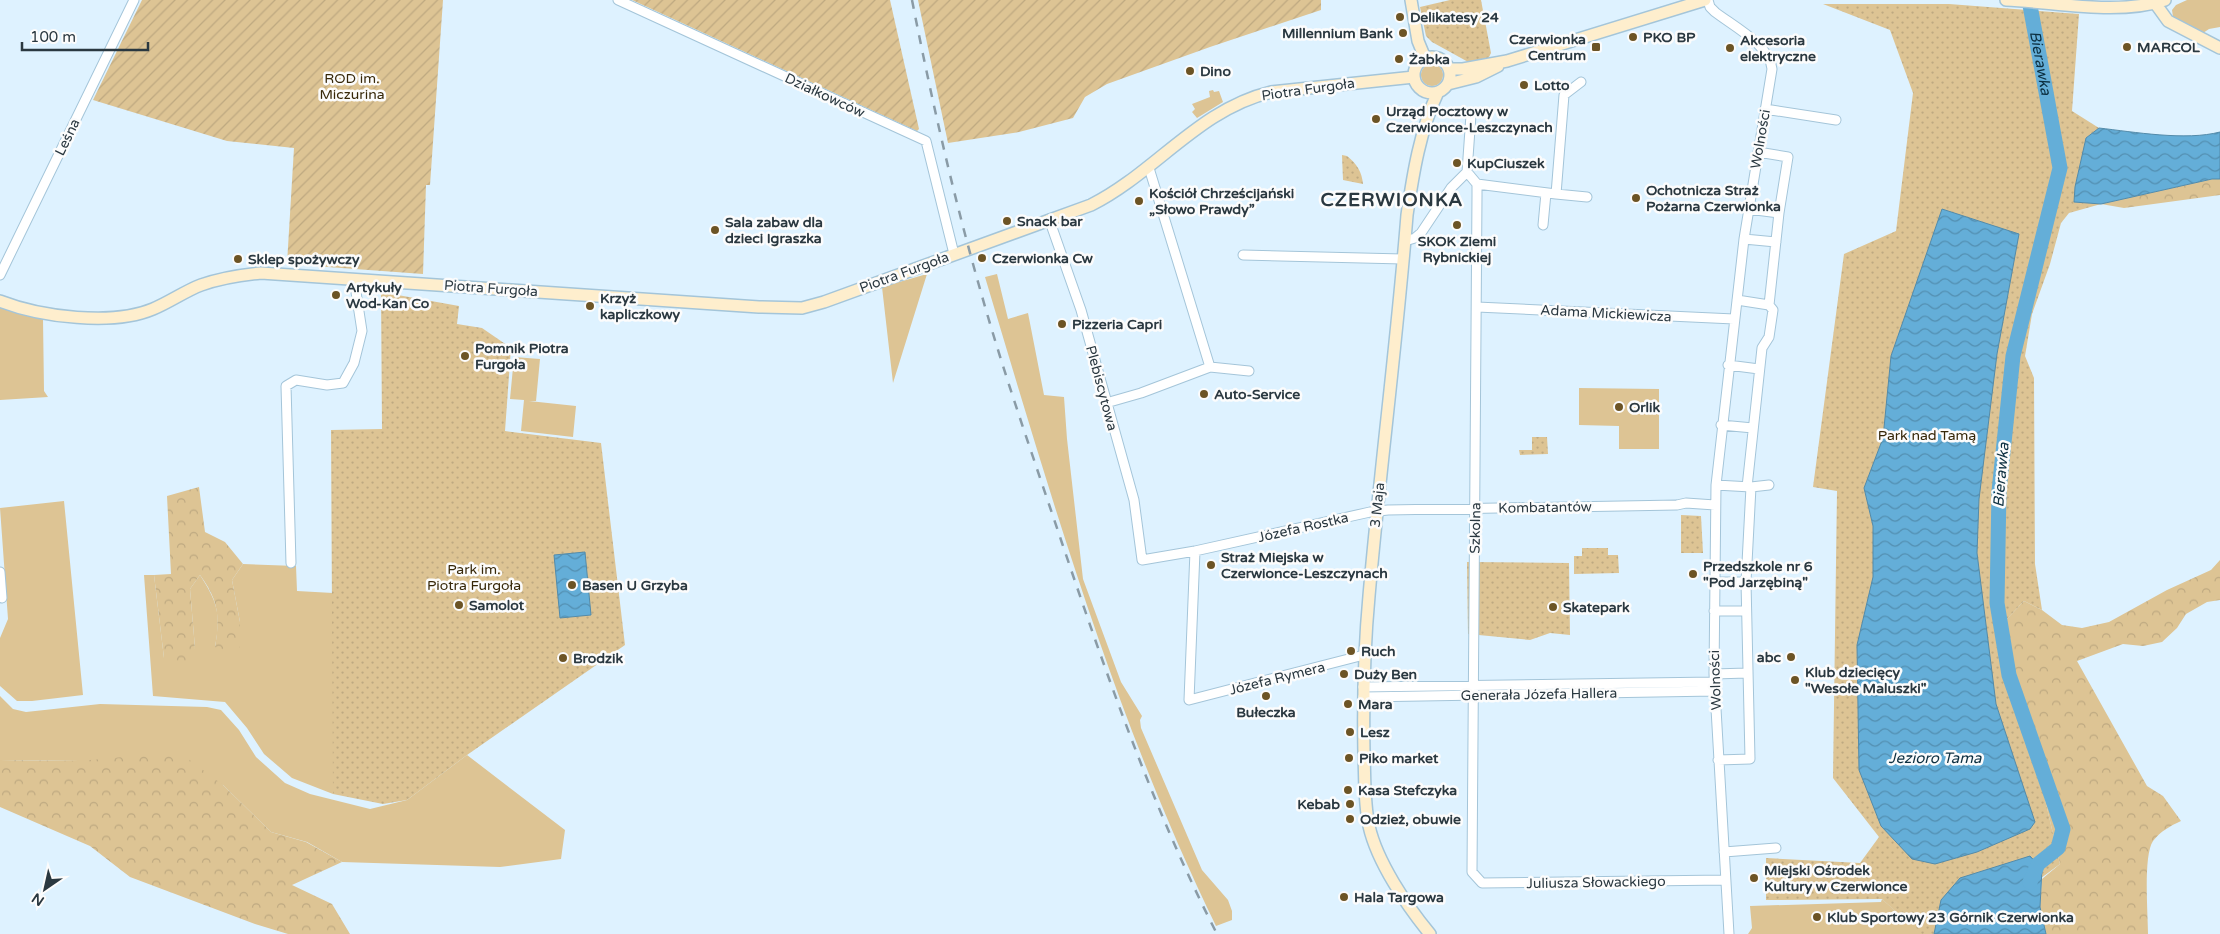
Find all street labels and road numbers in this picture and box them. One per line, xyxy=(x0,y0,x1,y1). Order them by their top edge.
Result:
street label: Działkowców xyxy=(782,70,867,121)
street label: Piotra Furgoła xyxy=(1260,75,1356,104)
street label: Wolności xyxy=(1747,108,1774,170)
street label: Leśna xyxy=(51,116,84,159)
street label: Piotra Furgoła xyxy=(857,248,951,297)
street label: Piotra Furgoła xyxy=(443,277,538,300)
street label: Adama Mickiewicza xyxy=(1540,302,1672,325)
street label: Plebiscytowa xyxy=(1082,344,1121,433)
street label: 3 Maja xyxy=(1367,482,1388,528)
street label: Kombatantów xyxy=(1498,498,1592,517)
street label: Szkolna xyxy=(1467,502,1484,554)
street label: Józefa Rostka xyxy=(1256,509,1350,546)
street label: Wolności xyxy=(1706,650,1725,710)
street label: Józefa Rymera xyxy=(1227,658,1327,699)
street label: Generała Józefa Hallera xyxy=(1461,685,1617,704)
street label: Juliusza Słowackiego xyxy=(1526,873,1666,892)

